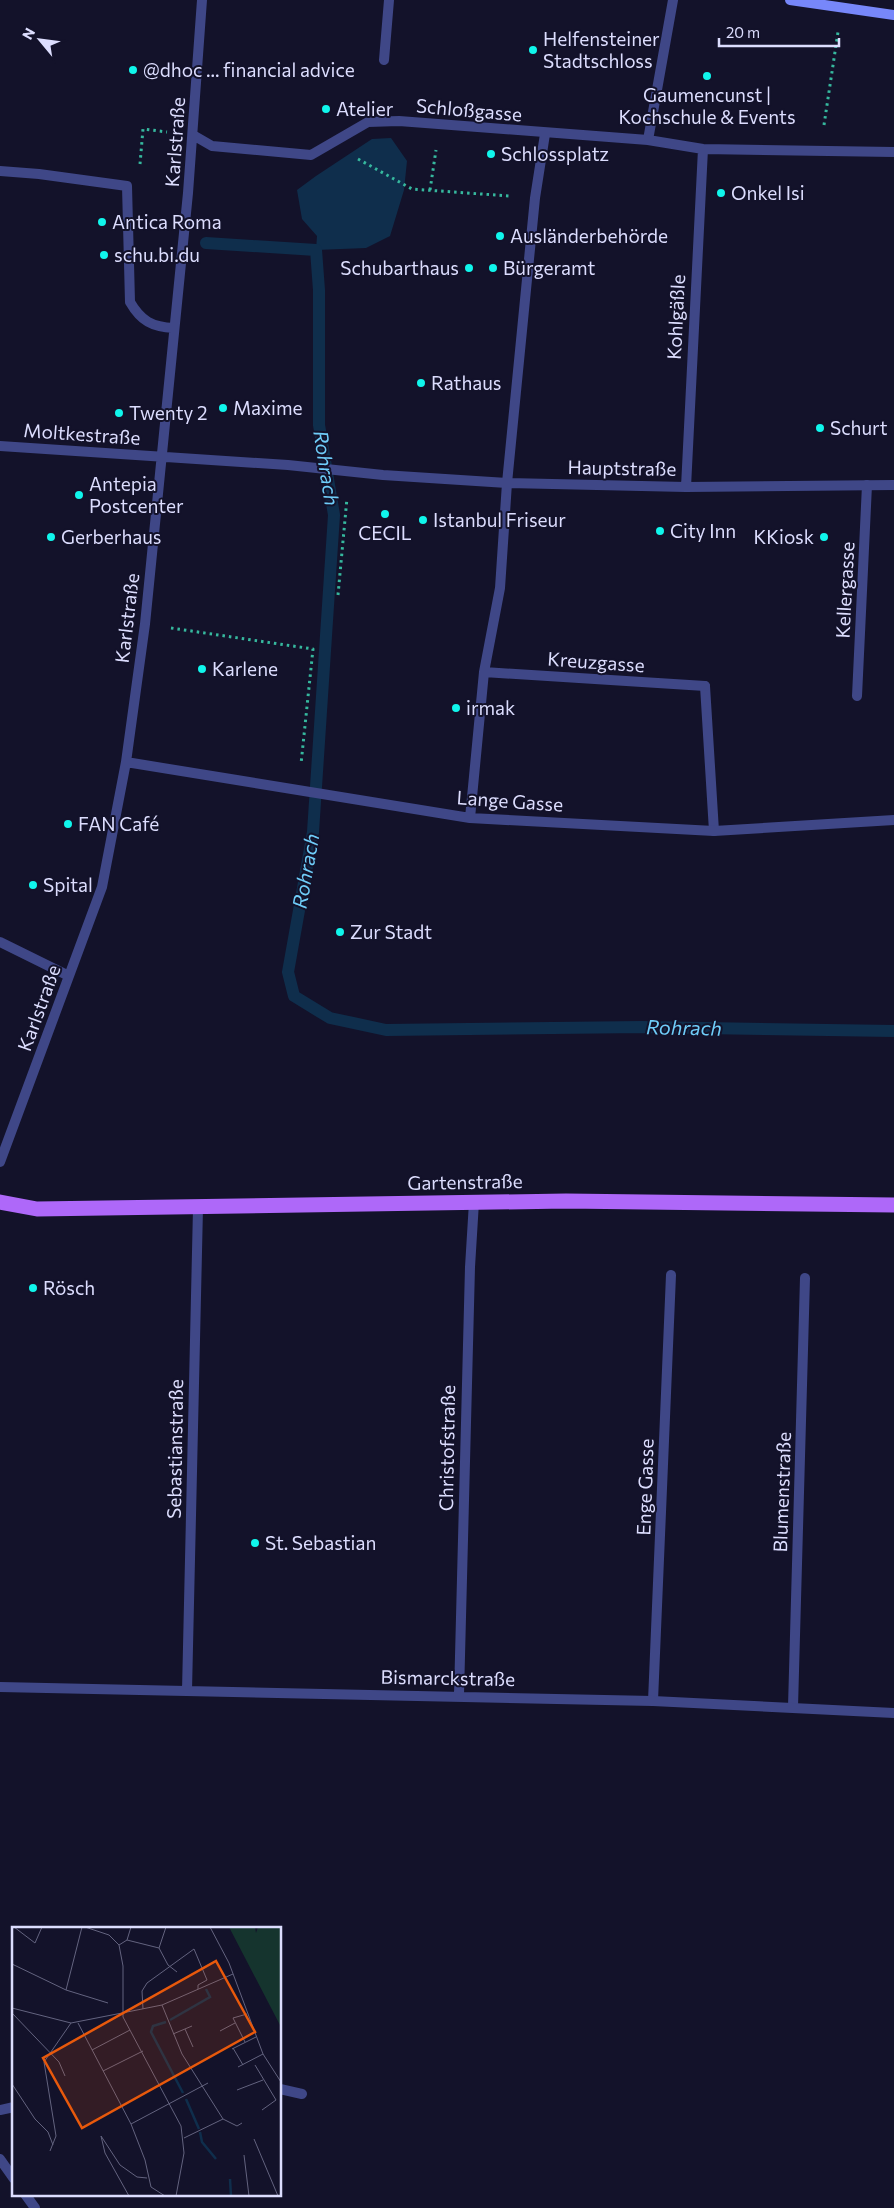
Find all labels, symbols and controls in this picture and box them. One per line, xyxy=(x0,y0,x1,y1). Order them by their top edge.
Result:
north arrow xyxy=(15,15,65,65)
scale bar xyxy=(719,15,839,47)
text: 20 m xyxy=(726,23,760,41)
text: N xyxy=(18,25,38,42)
place label: Helfensteiner Stadtschloss xyxy=(543,27,660,72)
marker: Helfensteiner Stadtschloss xyxy=(527,44,539,56)
place label: @dhoc ... financial advice xyxy=(143,58,355,81)
marker: @dhoc ... financial advice xyxy=(127,64,139,76)
marker: Gaumencunst | Kochschule & Events xyxy=(701,70,713,82)
place label: Gaumencunst | Kochschule & Events xyxy=(618,83,796,128)
street label: Schloßgasse xyxy=(415,93,523,126)
street label: Karlstraße xyxy=(160,96,189,188)
place label: Atelier xyxy=(336,97,394,120)
marker: Atelier xyxy=(320,103,332,115)
place label: Schlossplatz xyxy=(501,142,609,165)
marker: Schlossplatz xyxy=(485,148,497,160)
place label: Onkel Isi xyxy=(731,181,805,204)
marker: Onkel Isi xyxy=(715,187,727,199)
place label: Antica Roma xyxy=(112,210,222,233)
marker: Antica Roma xyxy=(96,216,108,228)
place label: Ausländerbehörde xyxy=(510,224,668,247)
marker: Ausländerbehörde xyxy=(494,230,506,242)
place label: schu.bi.du xyxy=(114,243,200,266)
marker: schu.bi.du xyxy=(98,249,110,261)
place label: Schubarthaus xyxy=(340,256,459,279)
place label: Bürgeramt xyxy=(503,256,596,279)
marker: Schubarthaus xyxy=(463,262,475,274)
marker: Bürgeramt xyxy=(487,262,499,274)
street label: Kohlgäßle xyxy=(662,274,689,360)
place label: Rathaus xyxy=(431,371,502,394)
marker: Rathaus xyxy=(415,377,427,389)
place label: Maxime xyxy=(233,396,303,419)
place label: Twenty 2 xyxy=(129,401,208,424)
marker: Maxime xyxy=(217,402,229,414)
marker: Twenty 2 xyxy=(113,407,125,419)
place label: Schurt xyxy=(830,416,888,439)
street label: Moltkestraße xyxy=(23,418,141,449)
marker: Schurt xyxy=(814,422,826,434)
water label: Rohrach xyxy=(309,429,345,507)
street label: Hauptstraße xyxy=(567,455,677,480)
place label: Antepia Postcenter xyxy=(89,472,184,517)
marker: Antepia Postcenter xyxy=(73,489,85,501)
marker: CECIL xyxy=(379,508,391,520)
place label: Istanbul Friseur xyxy=(433,508,566,531)
marker: Istanbul Friseur xyxy=(417,514,429,526)
place label: City Inn xyxy=(670,519,736,542)
place label: CECIL xyxy=(358,521,412,544)
place label: Gerberhaus xyxy=(61,525,161,548)
marker: City Inn xyxy=(654,525,666,537)
place label: KKiosk xyxy=(754,525,814,548)
marker: Gerberhaus xyxy=(45,531,57,543)
marker: KKiosk xyxy=(818,531,830,543)
street label: Kellergasse xyxy=(830,541,859,639)
street label: Karlstraße xyxy=(110,572,143,664)
street label: Kreuzgasse xyxy=(547,647,645,676)
place label: Karlene xyxy=(212,657,278,680)
marker: Karlene xyxy=(196,663,208,675)
place label: irmak xyxy=(466,696,515,719)
marker: irmak xyxy=(450,702,462,714)
street label: Lange Gasse xyxy=(456,785,564,816)
place label: FAN Café xyxy=(78,812,159,835)
marker: FAN Café xyxy=(62,818,74,830)
water label: Rohrach xyxy=(287,831,323,910)
place label: Spital xyxy=(43,873,93,896)
marker: Spital xyxy=(27,879,39,891)
place label: Zur Stadt xyxy=(350,920,432,943)
marker: Zur Stadt xyxy=(334,926,346,938)
street label: Karlstraße xyxy=(12,961,65,1054)
water label: Rohrach xyxy=(646,1014,722,1040)
street label: Gartenstraße xyxy=(407,1169,523,1194)
place label: Rösch xyxy=(43,1276,95,1299)
marker: Rösch xyxy=(27,1282,39,1294)
street label: Sebastianstraße xyxy=(162,1379,187,1519)
street label: Christofstraße xyxy=(434,1385,459,1511)
street label: Blumenstraße xyxy=(768,1431,795,1553)
street label: Enge Gasse xyxy=(631,1438,658,1536)
place label: St. Sebastian xyxy=(265,1531,376,1554)
marker: St. Sebastian xyxy=(249,1537,261,1549)
street label: Bismarckstraße xyxy=(381,1665,515,1690)
inset map xyxy=(12,1927,281,2196)

